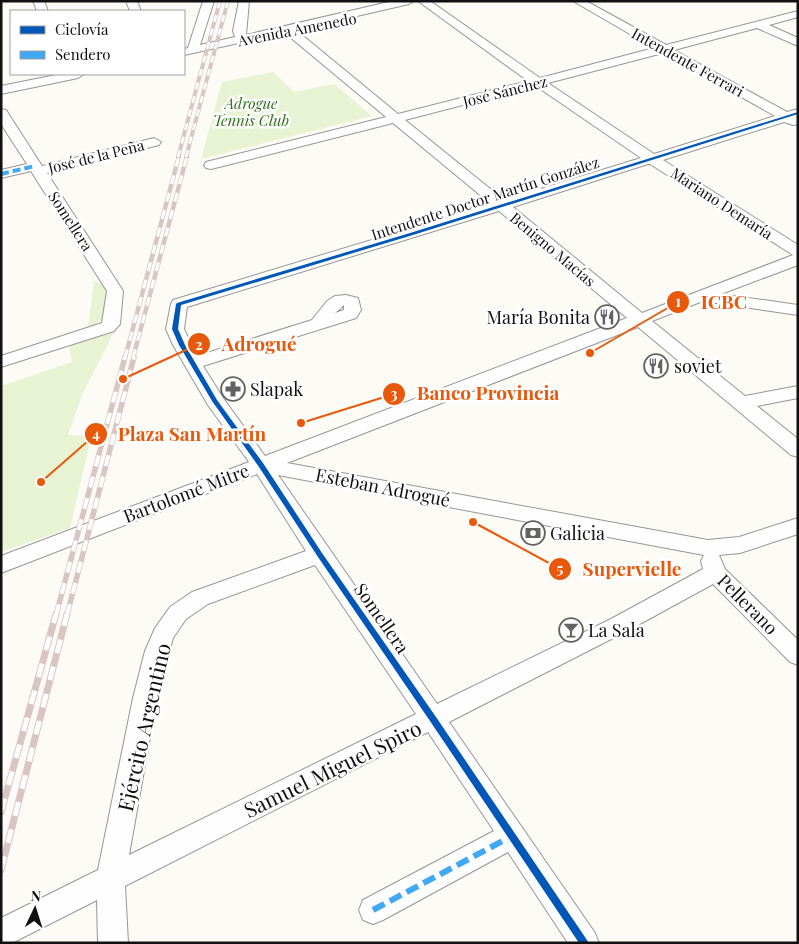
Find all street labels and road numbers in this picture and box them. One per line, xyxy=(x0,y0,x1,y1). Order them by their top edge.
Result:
street label: Avenida Amenedo xyxy=(235,8,358,51)
street label: Intendente Ferrari xyxy=(628,23,748,101)
street label: José Sánchez xyxy=(460,71,549,111)
street label: José de la Peña xyxy=(45,134,147,178)
street label: Intendente Doctor Martín González xyxy=(368,152,602,244)
street label: Mariano Demaría xyxy=(667,163,777,244)
street label: Somellera xyxy=(44,187,98,255)
street label: Benigno Macías xyxy=(506,207,600,291)
street label: Bartolomé Mitre xyxy=(120,458,252,528)
street label: Esteban Adrogué xyxy=(314,462,452,512)
street label: Pellerano xyxy=(713,569,784,640)
street label: Somellera xyxy=(349,578,415,658)
street label: Ejército Argentino xyxy=(110,640,176,814)
street label: Samuel Miguel Spiro xyxy=(239,713,425,823)

